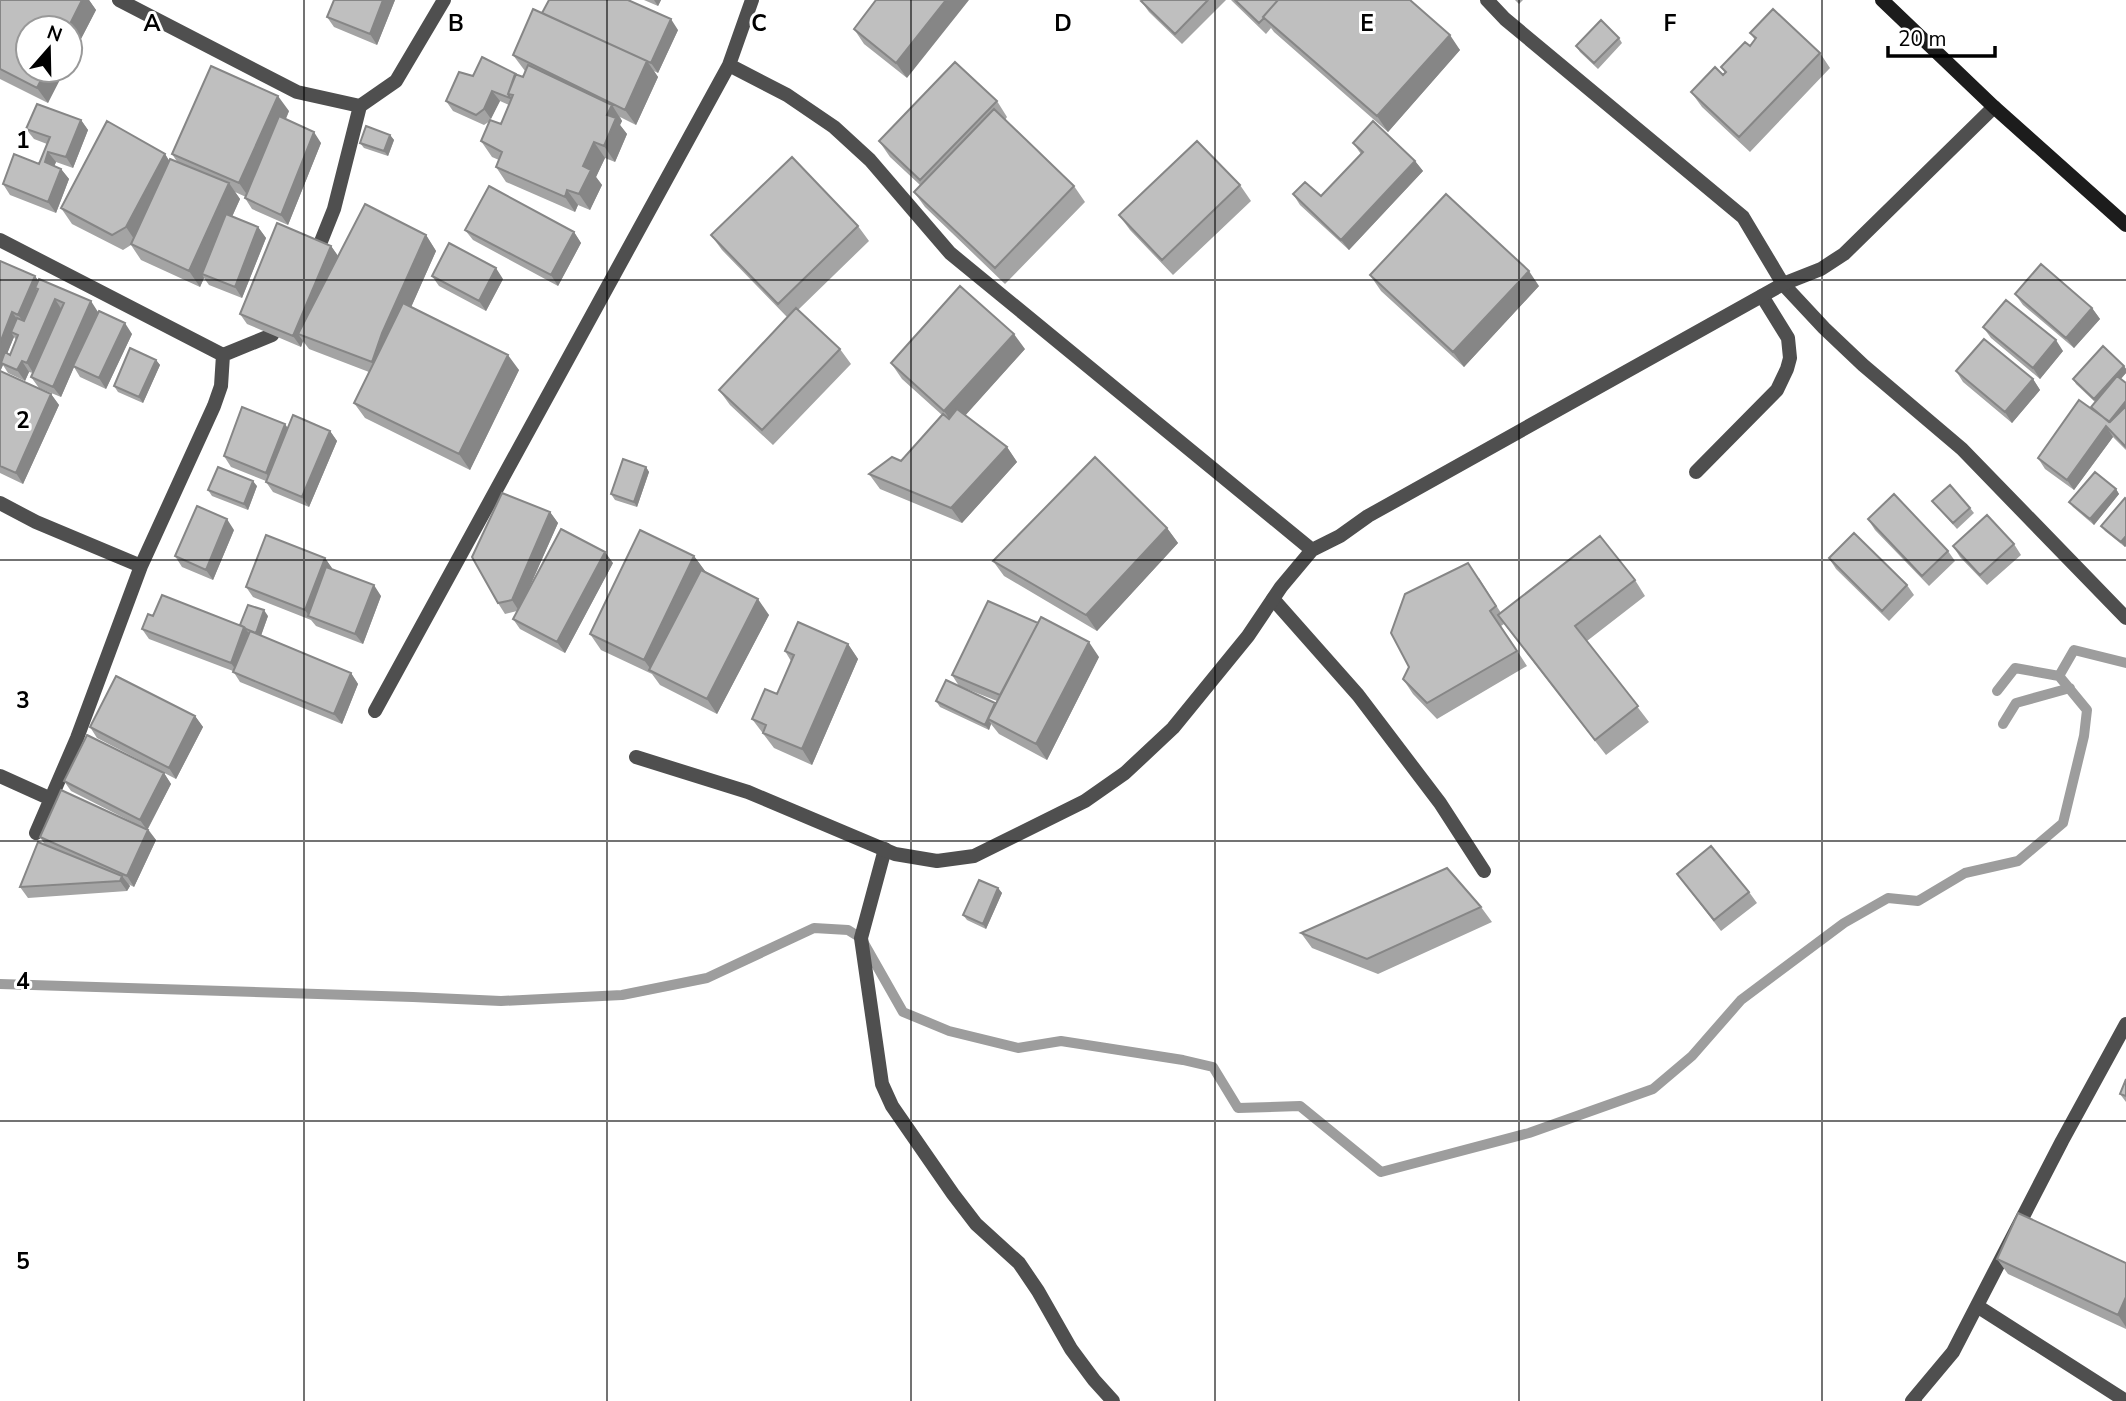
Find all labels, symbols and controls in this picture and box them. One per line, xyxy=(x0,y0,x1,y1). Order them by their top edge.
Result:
text: A xyxy=(143,8,161,39)
text: B xyxy=(448,8,464,39)
text: C xyxy=(751,8,767,39)
text: D xyxy=(1054,8,1072,39)
text: E xyxy=(1360,8,1374,39)
text: F xyxy=(1664,8,1677,39)
north arrow xyxy=(14,14,84,84)
scale bar xyxy=(1888,14,1995,58)
text: N xyxy=(43,19,66,49)
text: 20 m xyxy=(1898,25,1947,53)
text: 1 xyxy=(16,125,30,156)
text: 2 xyxy=(16,405,30,436)
text: 3 xyxy=(16,685,30,716)
text: 4 xyxy=(16,966,30,997)
text: 5 xyxy=(16,1246,30,1277)

